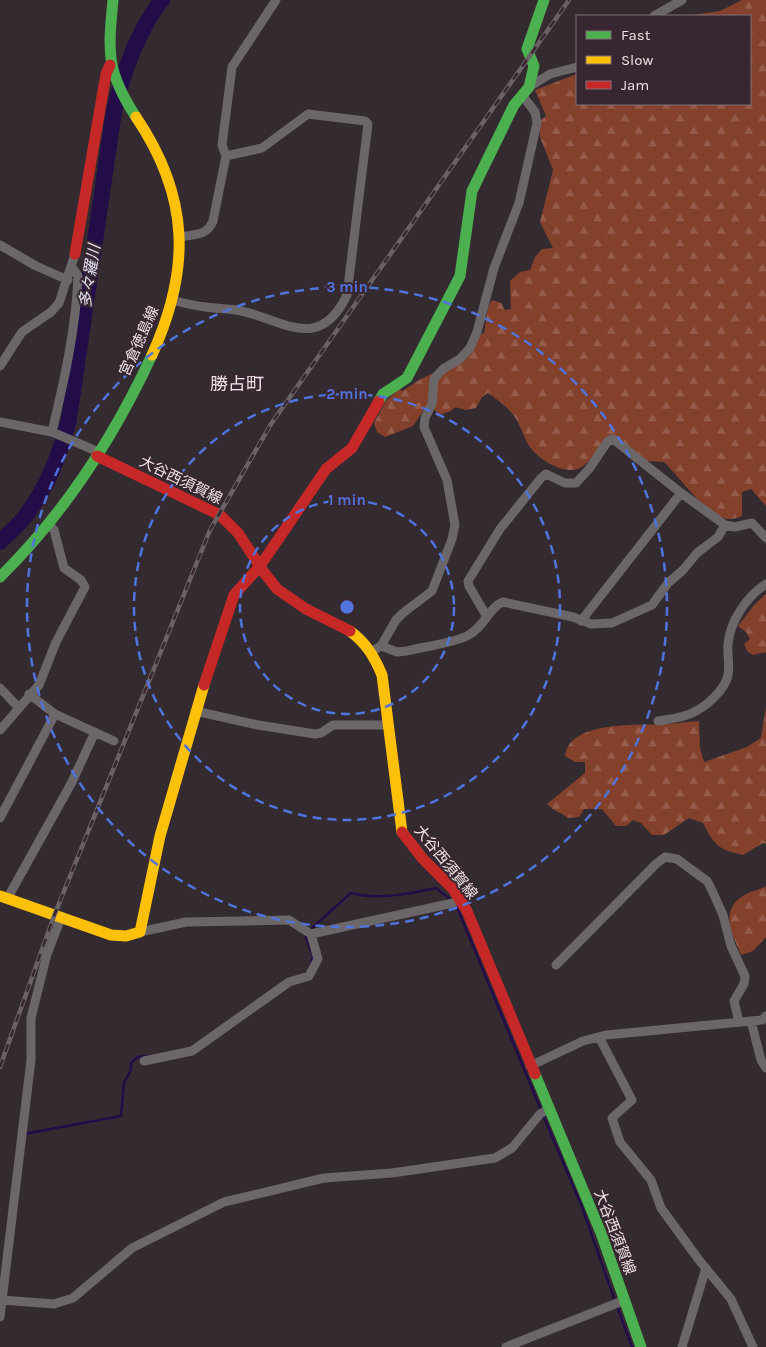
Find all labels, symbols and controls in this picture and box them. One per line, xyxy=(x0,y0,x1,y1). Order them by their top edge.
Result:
legend xyxy=(576,15,751,105)
text: Fast xyxy=(621,26,651,44)
text: Slow xyxy=(621,51,653,69)
text: Jam xyxy=(621,76,649,94)
water label: 多々羅川 xyxy=(75,241,104,309)
text: 3 min xyxy=(326,278,368,296)
street label: 宮倉徳島線 xyxy=(116,303,162,379)
district label: 勝占町 xyxy=(210,373,264,395)
text: 2 min xyxy=(326,385,368,403)
street label: 大谷西須賀線 xyxy=(137,452,225,508)
text: 1 min xyxy=(328,491,366,509)
centre of rings xyxy=(338,598,356,616)
street label: 大谷西須賀線 xyxy=(411,821,481,903)
street label: 大谷西須賀線 xyxy=(590,1187,640,1277)

